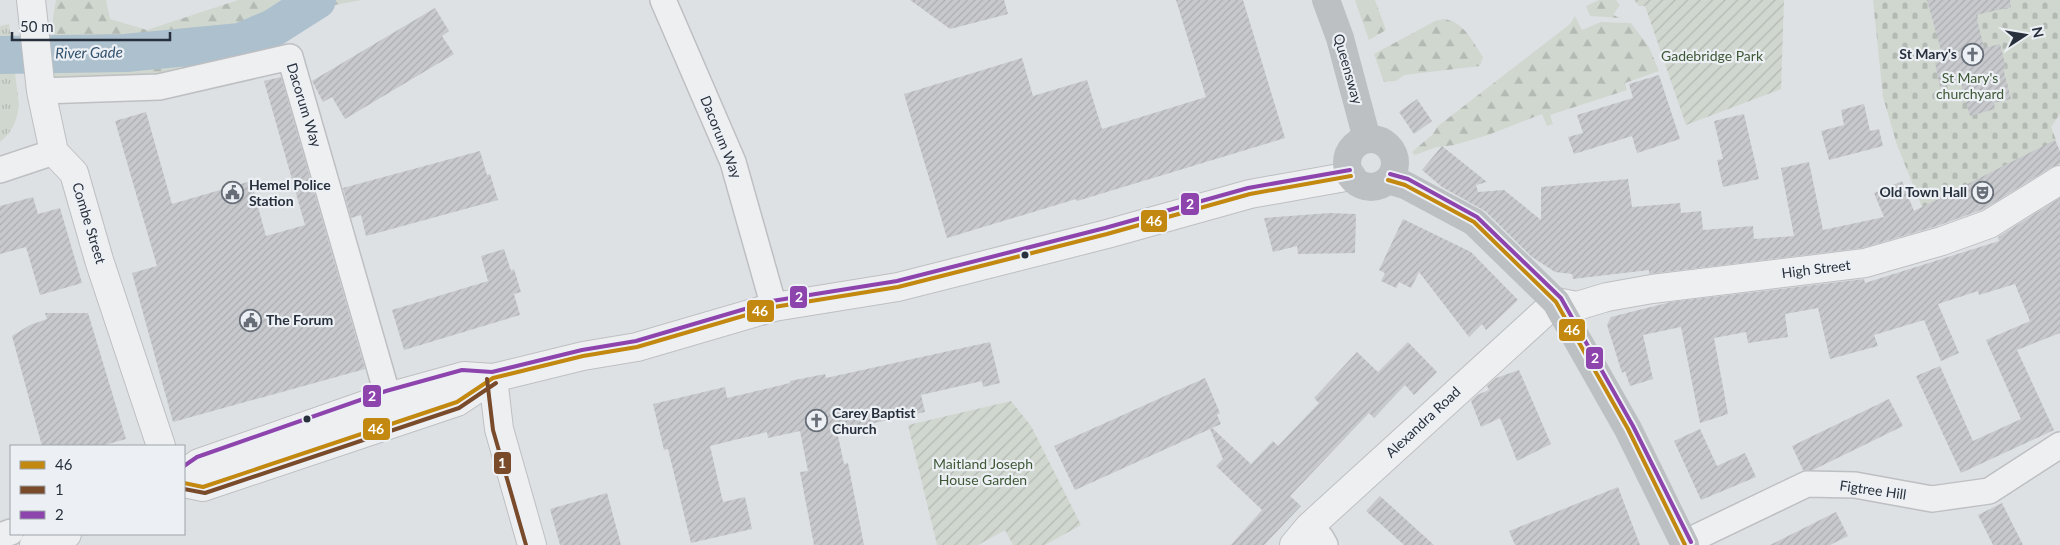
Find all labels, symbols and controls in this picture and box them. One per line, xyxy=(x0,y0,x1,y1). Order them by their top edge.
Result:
scale bar xyxy=(12,10,170,42)
north arrow xyxy=(2000,10,2050,60)
text: 50 m xyxy=(20,17,54,35)
text: N xyxy=(2029,25,2048,39)
street label: Queensway xyxy=(1330,32,1367,107)
water label: River Gade xyxy=(55,42,123,62)
church icon: St Mary's xyxy=(1961,42,1985,66)
place label: St Mary's xyxy=(1899,45,1957,62)
park label: Gadebridge Park xyxy=(1661,47,1764,64)
street label: Dacorum Way xyxy=(284,61,326,150)
park label: St Mary's churchyard xyxy=(1936,69,2004,102)
street label: Dacorum Way xyxy=(697,93,746,181)
place label: Hemel Police Station xyxy=(249,176,331,209)
street label: Combe Street xyxy=(69,180,110,266)
theatre icon: Old Town Hall xyxy=(1971,180,1995,204)
public building icon: Hemel Police Station xyxy=(221,181,245,205)
place label: Old Town Hall xyxy=(1880,183,1967,200)
line badge: 2 xyxy=(1180,192,1200,216)
text: 2 xyxy=(1186,195,1194,212)
line badge: 46 xyxy=(1140,209,1168,233)
text: 46 xyxy=(1146,212,1162,229)
unlabelled marker xyxy=(1020,250,1030,260)
street label: High Street xyxy=(1780,256,1851,281)
line badge: 2 xyxy=(789,285,808,309)
text: 2 xyxy=(795,288,803,305)
line badge: 46 xyxy=(746,299,775,323)
text: 46 xyxy=(752,302,768,319)
public building icon: The Forum xyxy=(238,308,262,332)
place label: The Forum xyxy=(266,311,333,328)
line badge: 46 xyxy=(1558,318,1586,342)
text: 46 xyxy=(1564,321,1580,338)
line badge: 2 xyxy=(1585,346,1604,370)
text: 2 xyxy=(1591,349,1599,366)
street label: Alexandra Road xyxy=(1382,383,1464,461)
line badge: 2 xyxy=(362,384,382,408)
text: 2 xyxy=(368,387,376,404)
place label: Carey Baptist Church xyxy=(832,404,916,437)
church icon: Carey Baptist Church xyxy=(804,409,828,433)
unlabelled marker xyxy=(302,414,312,424)
line badge: 46 xyxy=(362,417,391,441)
text: 46 xyxy=(368,420,384,437)
legend xyxy=(10,445,185,535)
line badge: 1 xyxy=(493,451,512,475)
text: 1 xyxy=(498,454,506,471)
text: 46 xyxy=(55,455,73,473)
park label: Maitland Joseph House Garden xyxy=(933,455,1033,488)
street label: Figtree Hill xyxy=(1839,476,1908,503)
text: 1 xyxy=(55,480,64,498)
text: 2 xyxy=(55,505,64,523)

